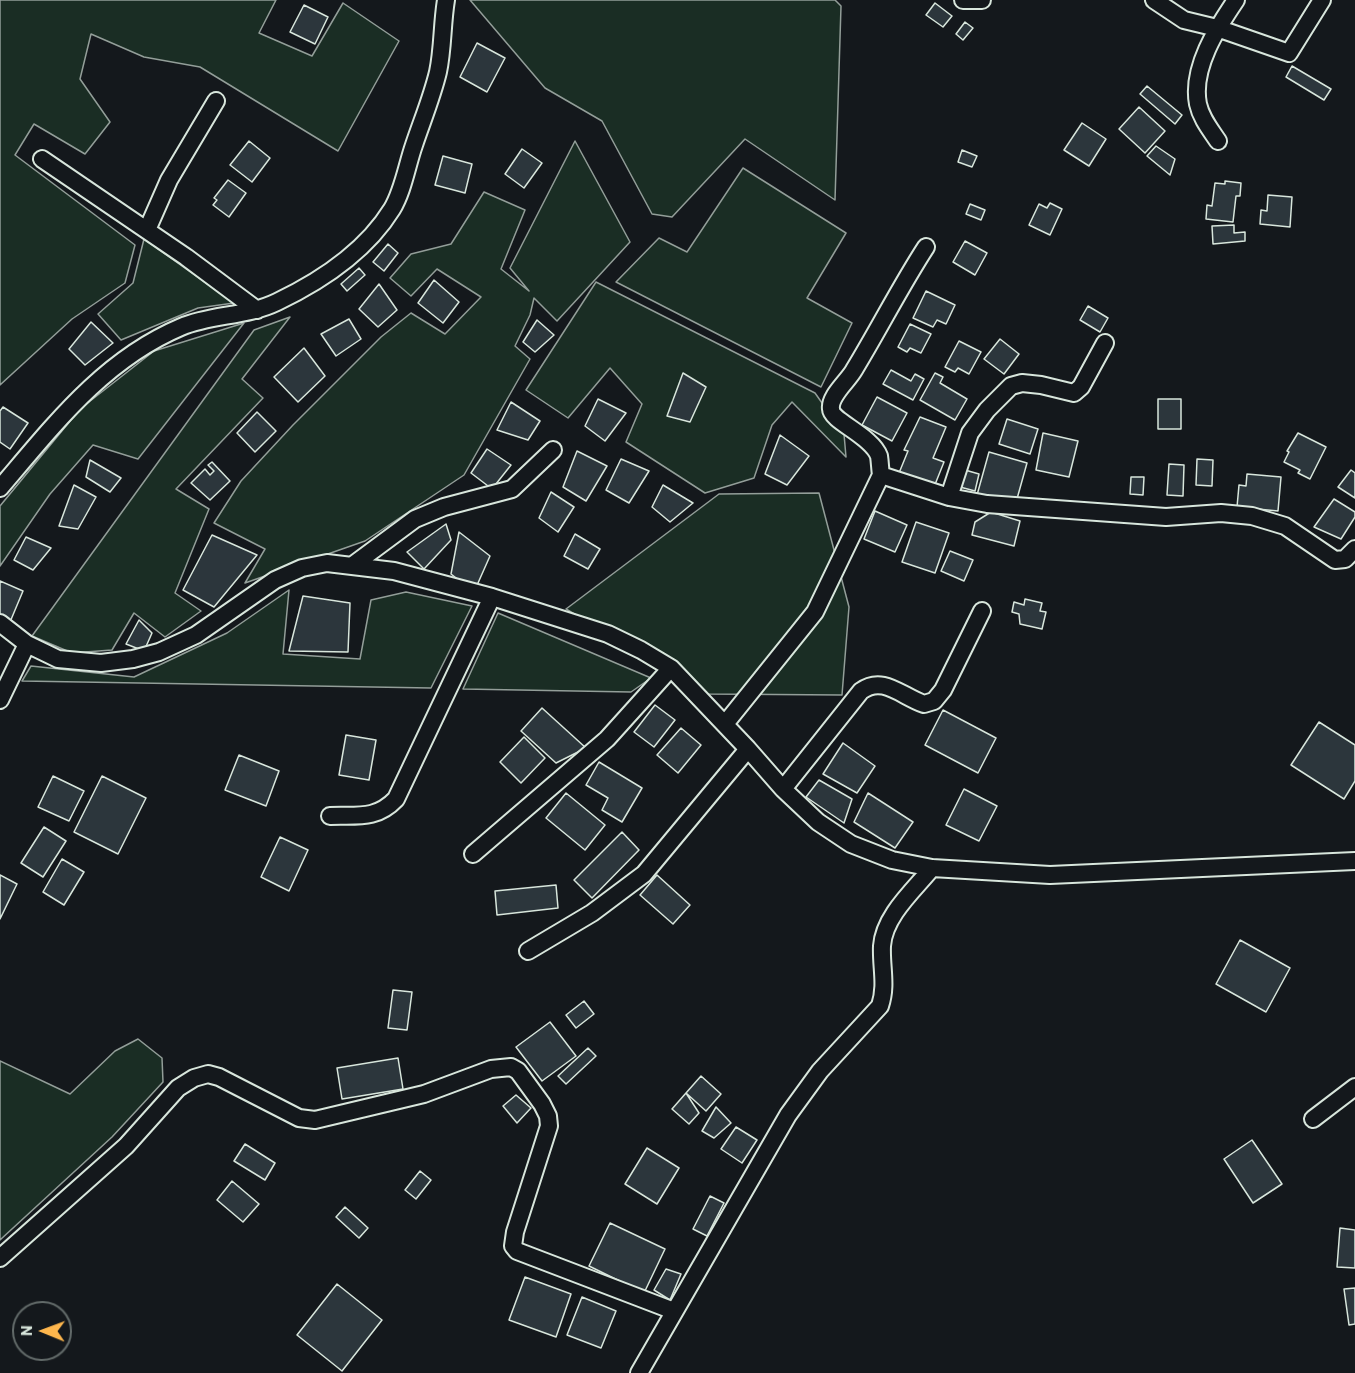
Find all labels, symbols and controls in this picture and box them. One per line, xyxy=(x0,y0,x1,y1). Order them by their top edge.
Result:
north arrow xyxy=(12,1301,72,1361)
text: N xyxy=(16,1325,35,1336)

